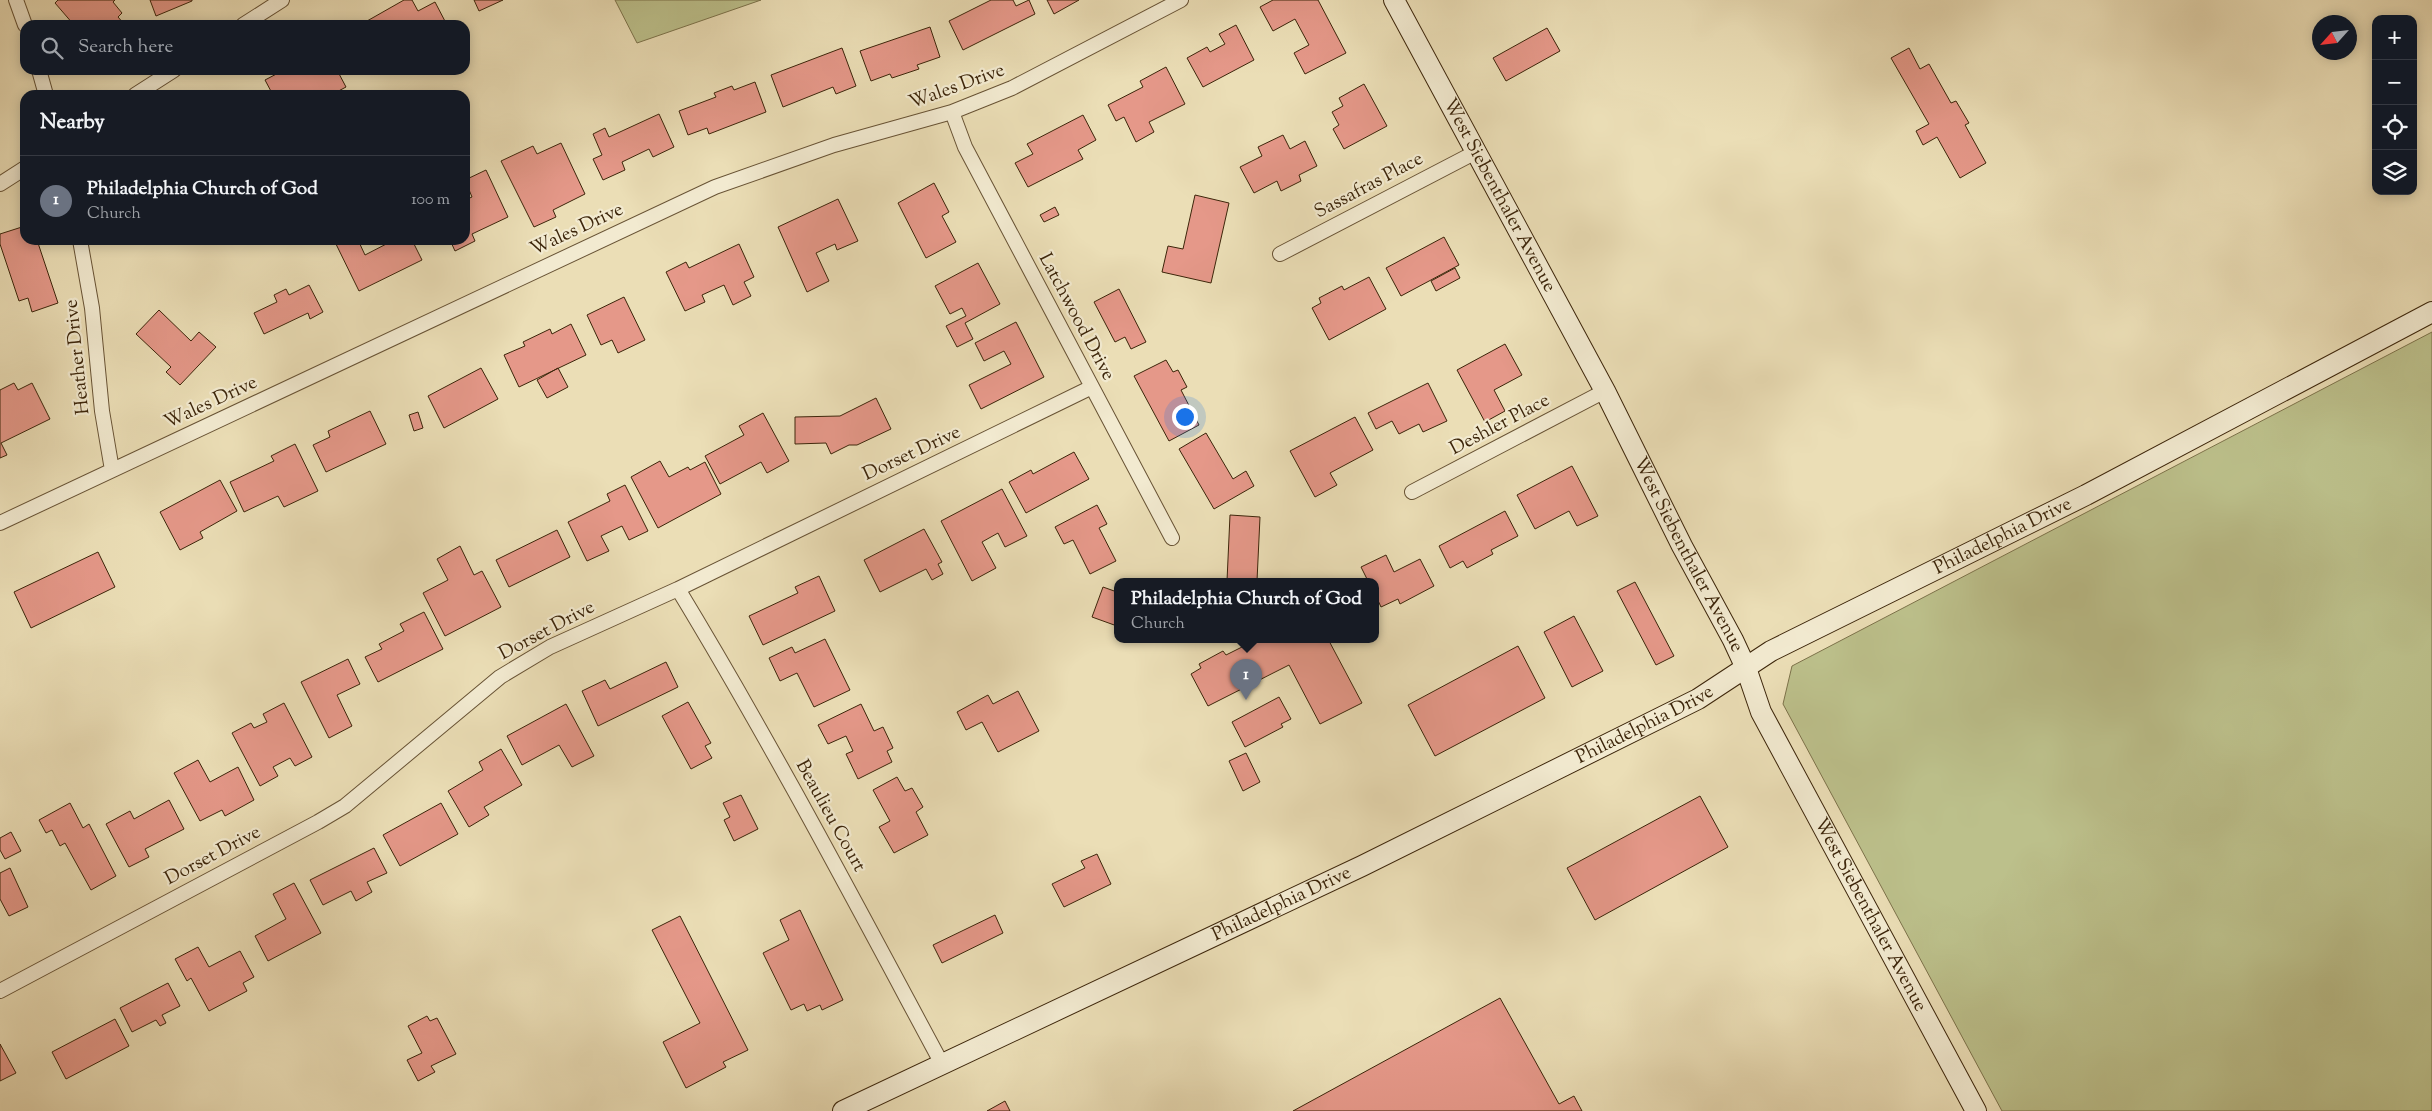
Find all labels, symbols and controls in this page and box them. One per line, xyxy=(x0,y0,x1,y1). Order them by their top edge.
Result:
north arrow xyxy=(2312,15,2357,60)
map controls xyxy=(2372,15,2417,195)
button: + xyxy=(2372,15,2417,60)
search box xyxy=(20,20,470,75)
icon: search xyxy=(38,34,66,62)
text: Search here xyxy=(78,34,173,61)
street label: Wales Drive xyxy=(905,57,1009,117)
button: − xyxy=(2372,60,2417,105)
street label: West Siebenthaler Avenue xyxy=(1436,94,1563,297)
button: locate xyxy=(2372,105,2417,150)
text: Nearby xyxy=(40,108,105,138)
street label: Sassafras Place xyxy=(1310,146,1428,226)
button: layers xyxy=(2372,150,2417,195)
text: Philadelphia Church of God xyxy=(87,176,318,203)
text: 1 xyxy=(53,189,59,212)
text: 100 m xyxy=(411,189,450,212)
street label: Wales Drive xyxy=(526,197,628,263)
text: Church xyxy=(87,203,141,226)
street label: Latchwood Drive xyxy=(1031,248,1121,386)
street label: Heather Drive xyxy=(59,298,97,416)
street label: Wales Drive xyxy=(160,370,262,436)
street label: Deshler Place xyxy=(1445,387,1555,463)
your location xyxy=(1172,404,1198,430)
street label: Dorset Drive xyxy=(859,420,965,488)
street label: West Siebenthaler Avenue xyxy=(1626,452,1750,657)
street label: Philadelphia Drive xyxy=(1929,491,2076,582)
popup xyxy=(1114,578,1379,643)
text: Philadelphia Church of God xyxy=(1131,586,1362,613)
street label: Dorset Drive xyxy=(494,594,600,668)
text: Church xyxy=(1131,613,1185,636)
pin: 1 xyxy=(1230,659,1262,700)
street label: Philadelphia Drive xyxy=(1571,679,1719,771)
street label: Beaulieu Court xyxy=(788,755,872,877)
street label: West Siebenthaler Avenue xyxy=(1807,813,1934,1017)
street label: Dorset Drive xyxy=(160,819,266,893)
street label: Philadelphia Drive xyxy=(1207,859,1356,948)

